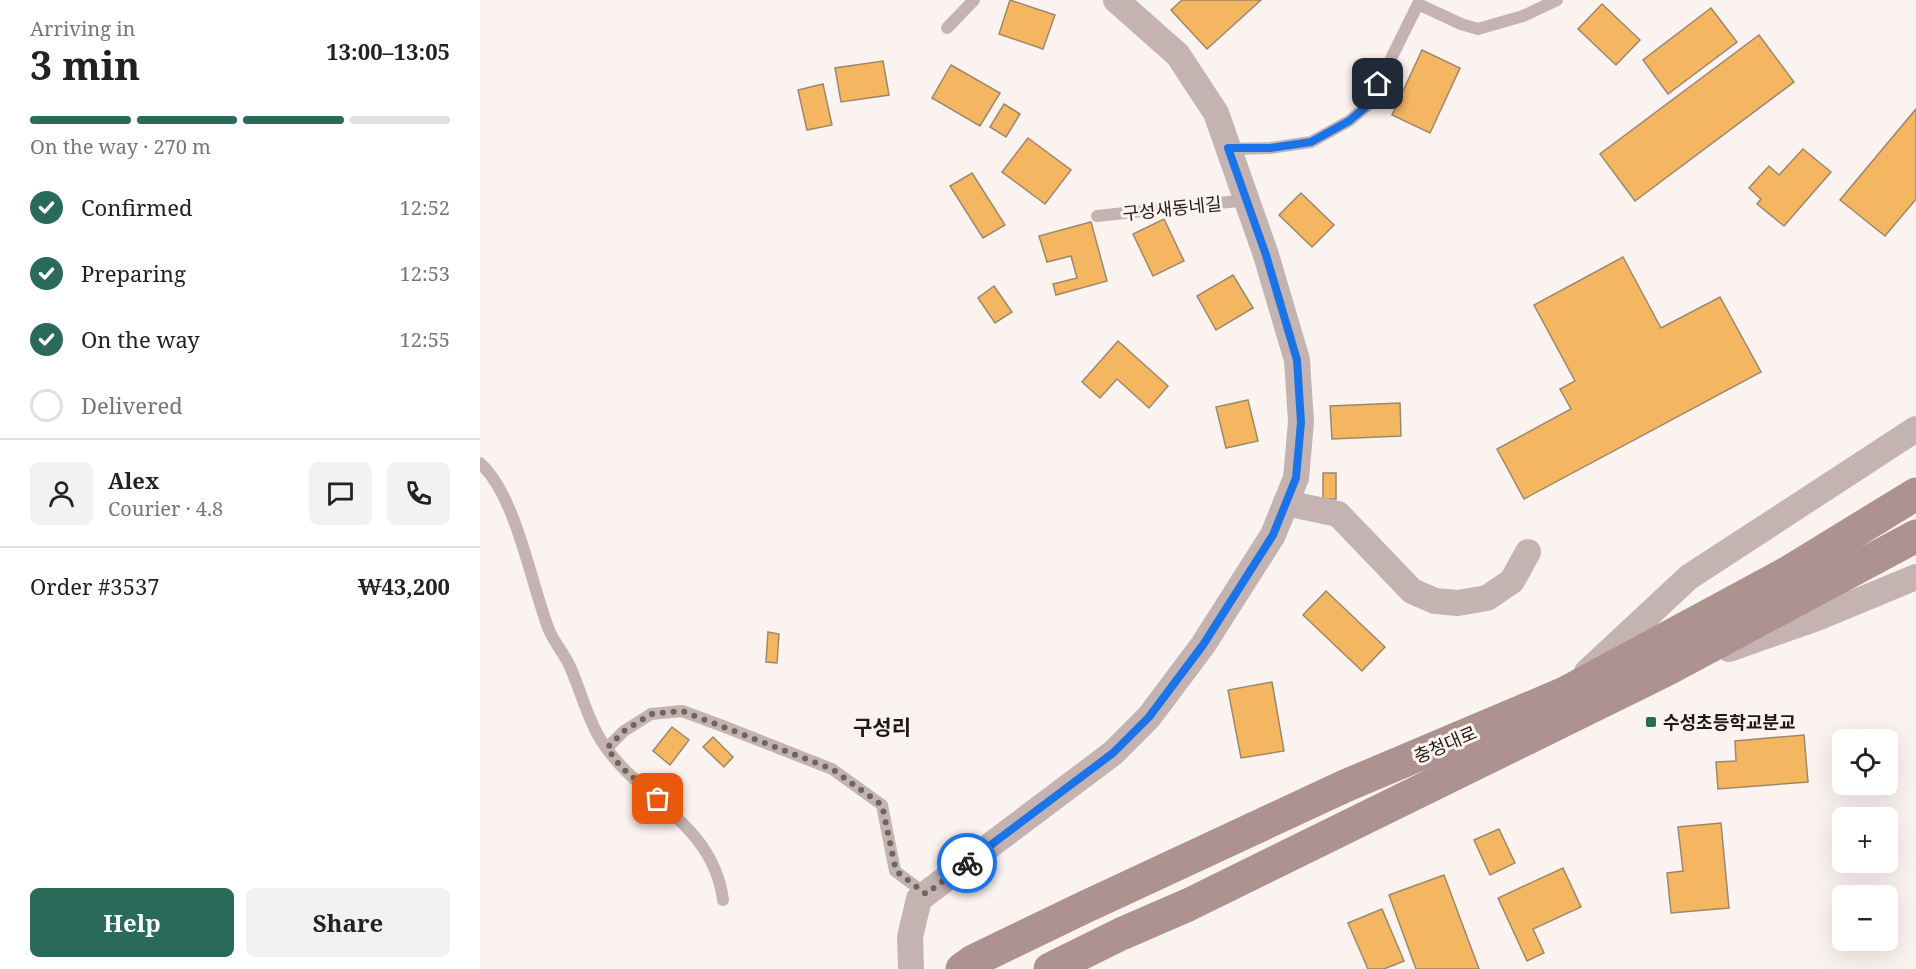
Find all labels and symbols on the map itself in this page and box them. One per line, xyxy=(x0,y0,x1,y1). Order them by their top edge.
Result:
pin xyxy=(1352,58,1403,109)
street label: 구성새동네길 xyxy=(1121,191,1223,225)
place label: 수성초등학교분교 xyxy=(1663,710,1795,734)
district label: 구성리 xyxy=(853,713,911,741)
marker: 수성초등학교분교 xyxy=(1644,715,1658,729)
street label: 충청대로 xyxy=(1410,720,1480,768)
pin xyxy=(632,773,683,824)
courier xyxy=(937,833,997,893)

